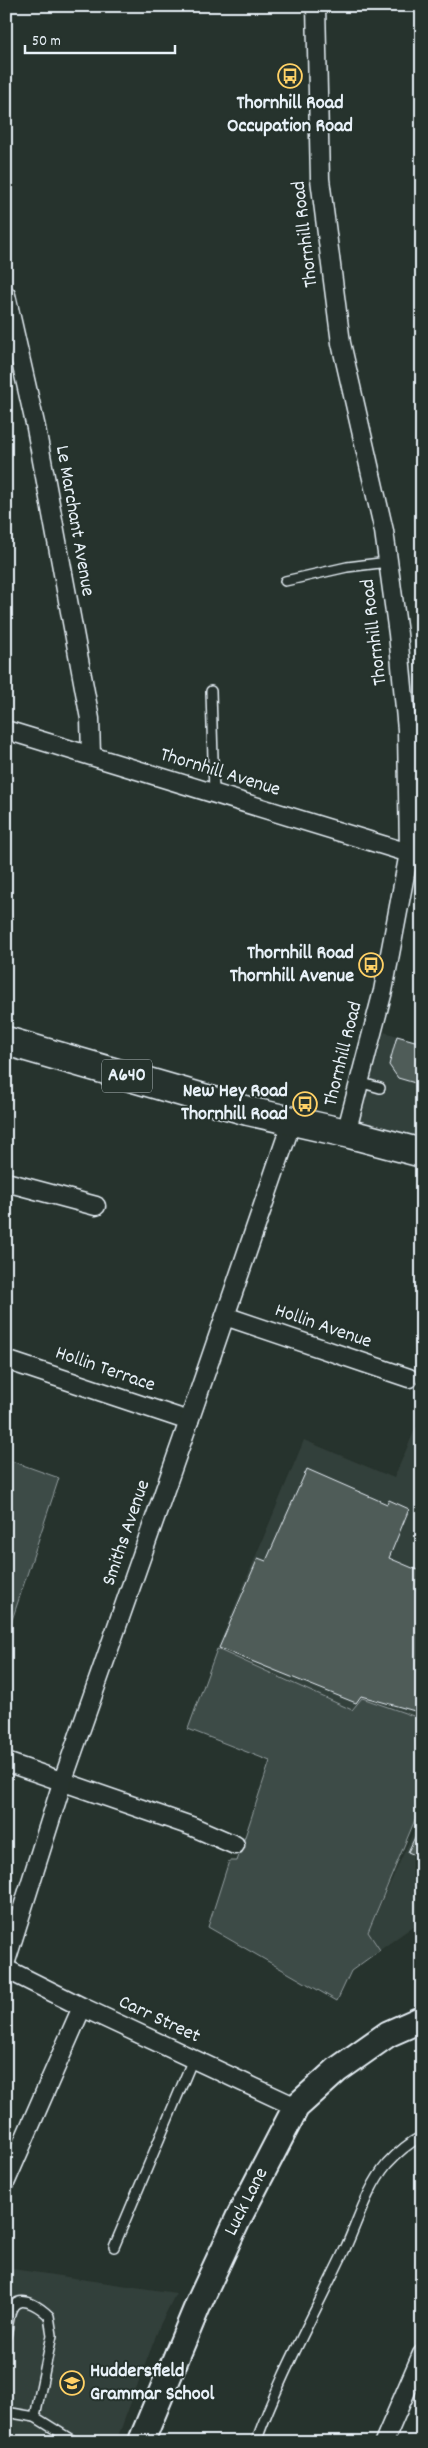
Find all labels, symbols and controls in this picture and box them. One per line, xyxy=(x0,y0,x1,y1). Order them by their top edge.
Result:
scale bar xyxy=(25,22,175,54)
text: 50 m xyxy=(32,31,61,53)
bus stop icon: Thornhill Road Occupation Road xyxy=(277,63,303,89)
place label: Thornhill Road Occupation Road xyxy=(227,90,353,141)
street label: Thornhill Road xyxy=(286,179,326,289)
street label: Le Marchant Avenue xyxy=(47,443,101,599)
street label: Thornhill Road xyxy=(355,577,395,687)
street label: Thornhill Avenue xyxy=(156,741,284,805)
place label: Thornhill Road Thornhill Avenue xyxy=(230,940,354,991)
bus stop icon: Thornhill Road Thornhill Avenue xyxy=(358,952,384,978)
street label: Thornhill Road xyxy=(317,999,371,1109)
road number: A640 xyxy=(102,1060,152,1092)
place label: New Hey Road Thornhill Road xyxy=(181,1078,288,1129)
bus stop icon: New Hey Road Thornhill Road xyxy=(292,1091,318,1117)
street label: Hollin Avenue xyxy=(271,1297,375,1357)
street label: Hollin Terrace xyxy=(51,1340,159,1400)
street label: Smiths Avenue xyxy=(96,1476,158,1590)
street label: Carr Street xyxy=(114,1989,204,2051)
street label: Luck Lane xyxy=(218,2163,276,2241)
place label: Huddersfield Grammar School xyxy=(90,2358,215,2409)
school or university icon: Huddersfield Grammar School xyxy=(59,2370,85,2396)

